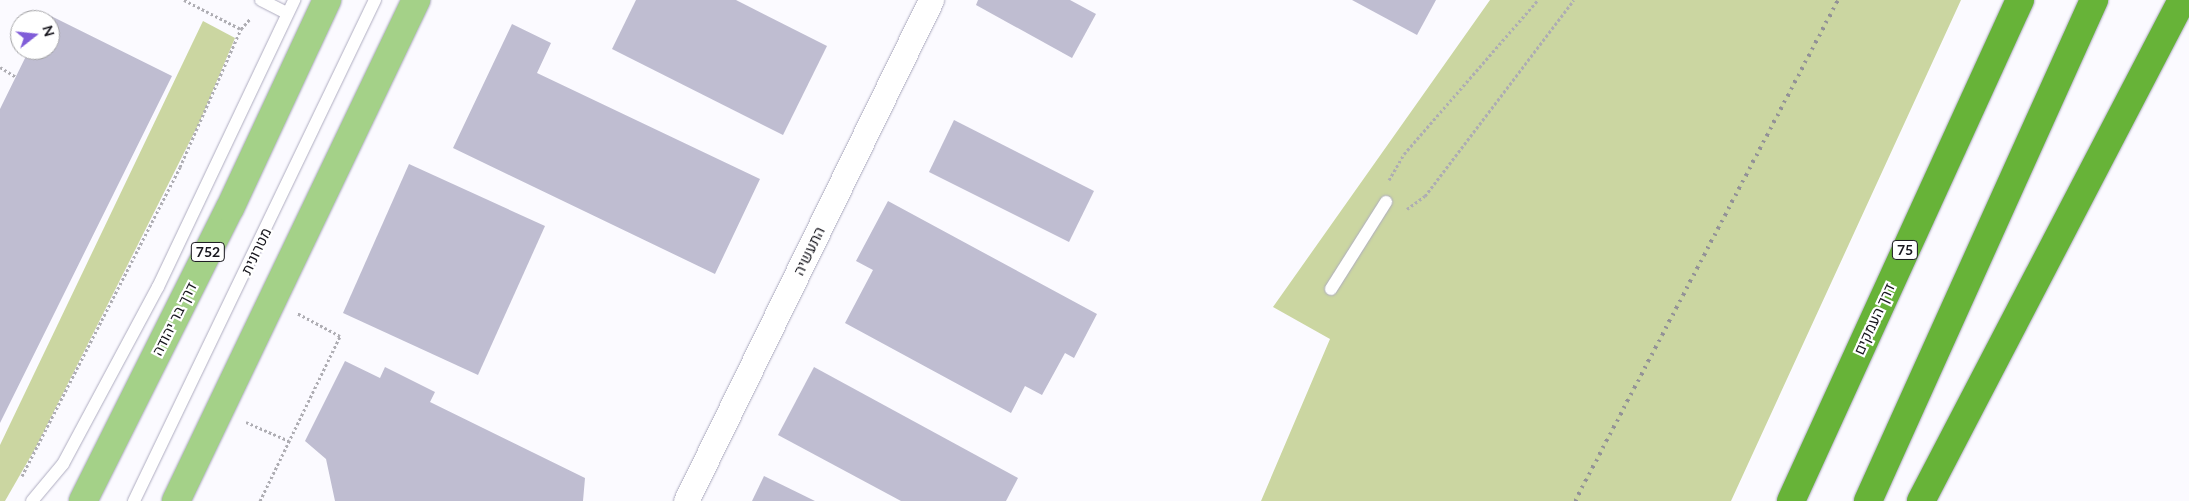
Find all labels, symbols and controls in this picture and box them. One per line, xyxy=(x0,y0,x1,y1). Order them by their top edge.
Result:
north arrow xyxy=(10,10,60,60)
text: N xyxy=(39,23,59,39)
street label: התעשיה xyxy=(789,224,829,278)
street label: מטרונית xyxy=(237,225,275,277)
road number: 75 xyxy=(1891,238,1919,262)
road number: 752 xyxy=(190,240,226,264)
street label: דרך בר יהודה xyxy=(148,279,200,359)
street label: דרך העמקים xyxy=(1850,280,1898,358)

